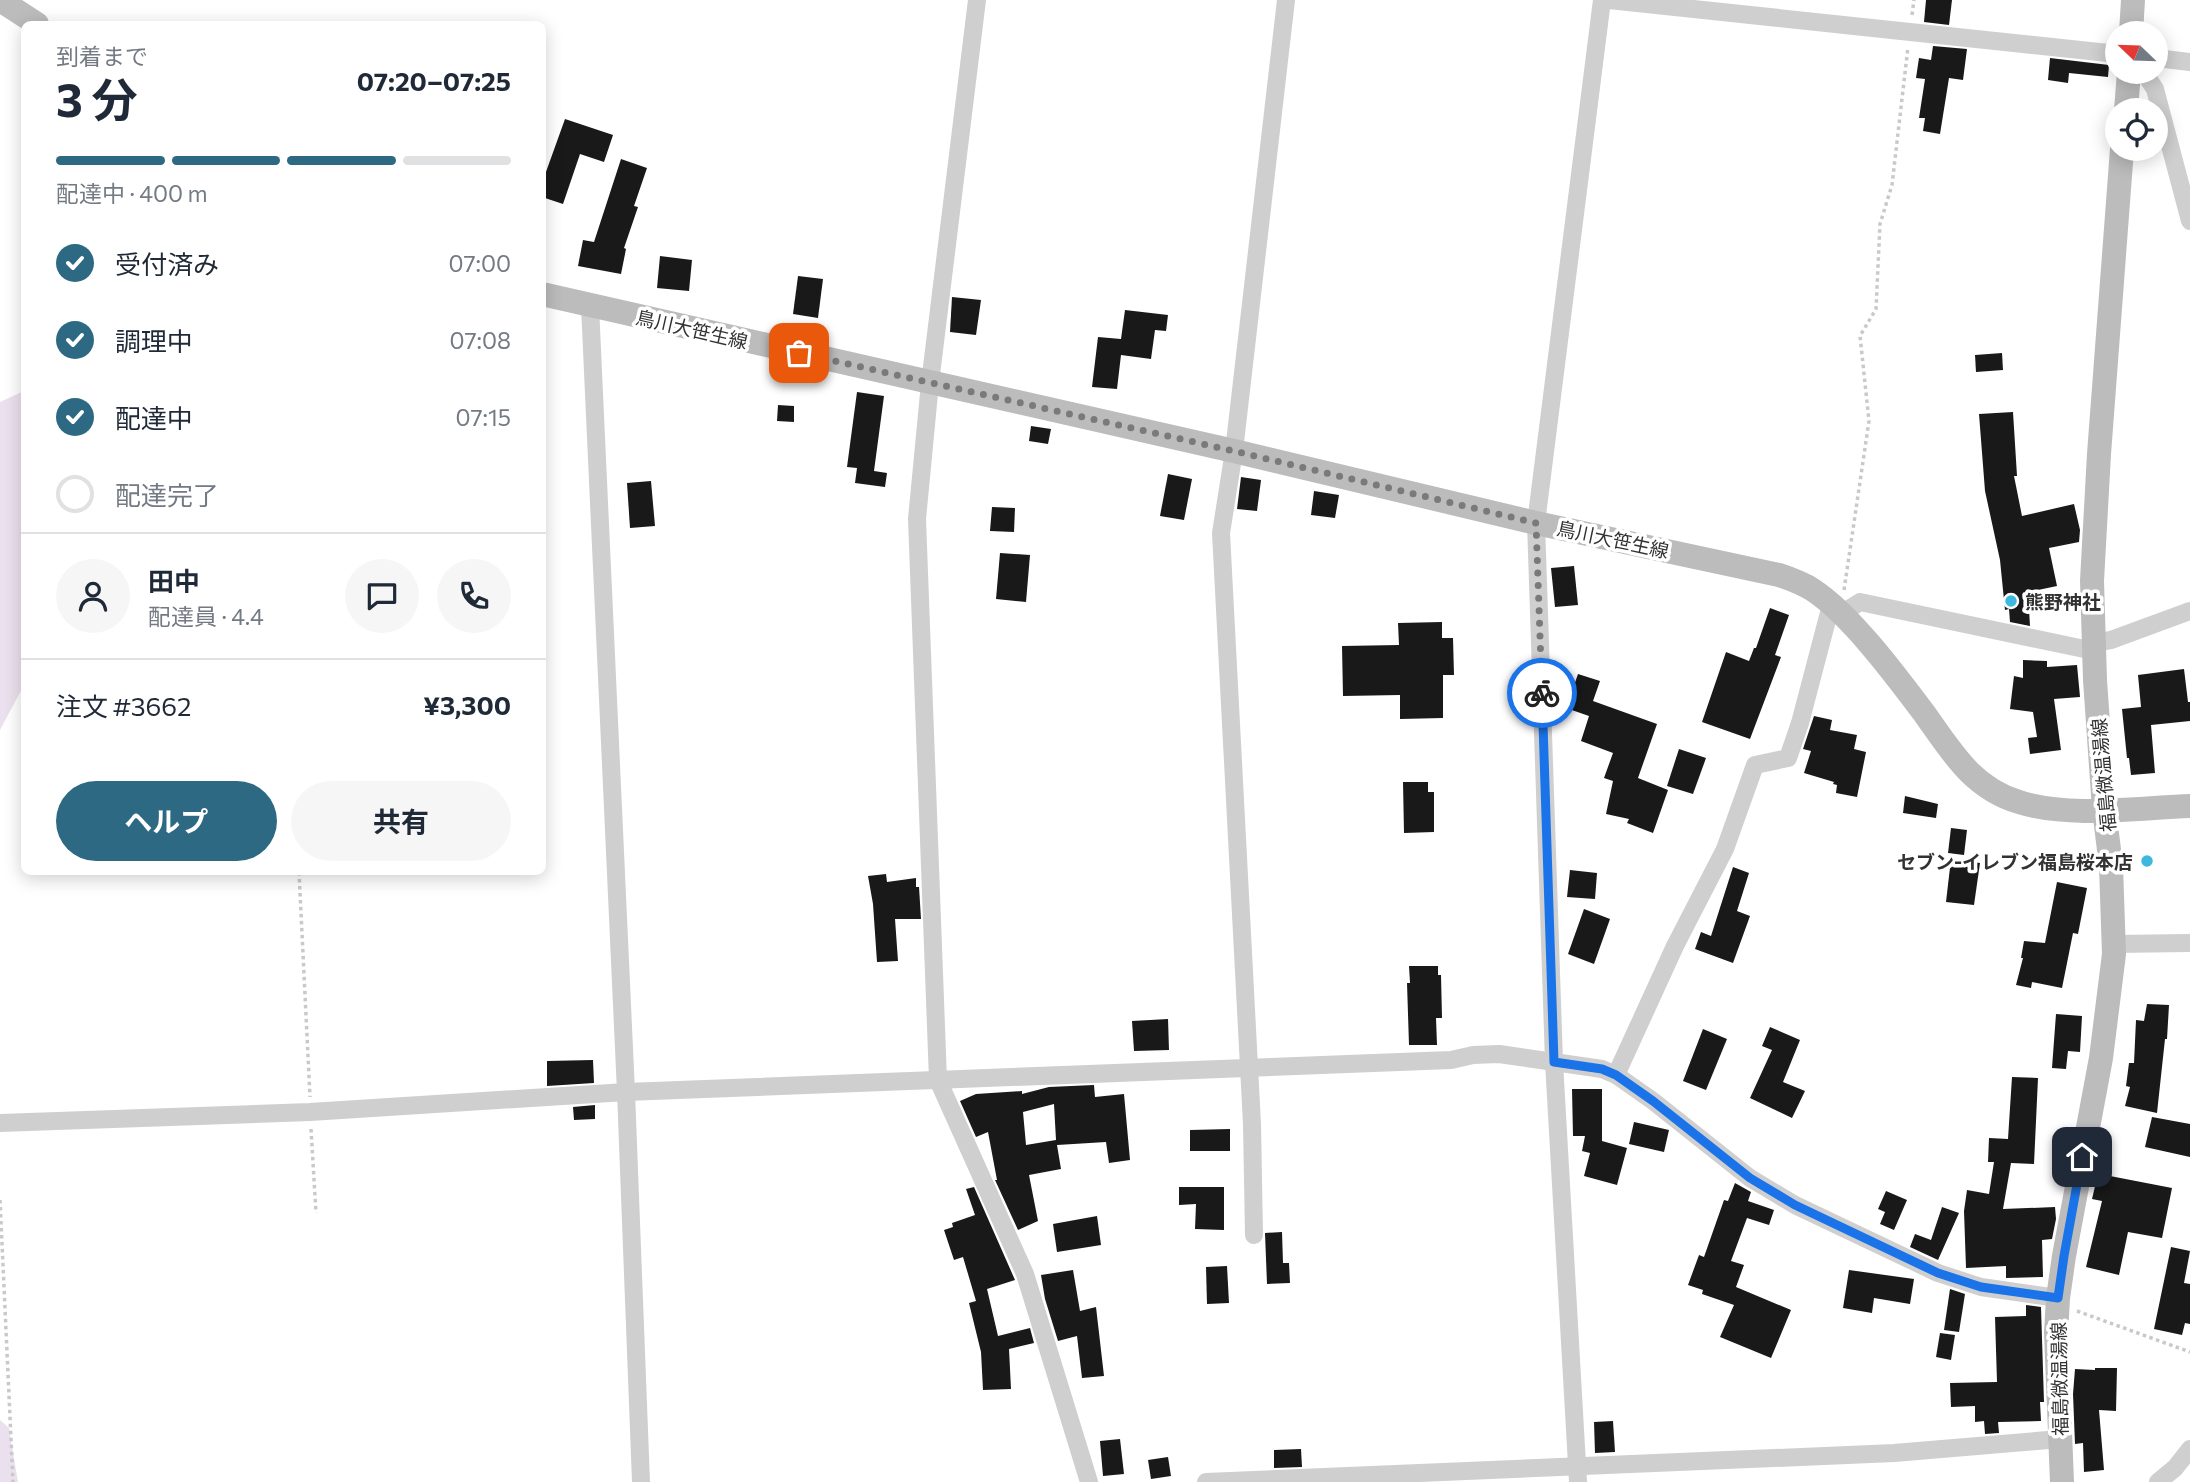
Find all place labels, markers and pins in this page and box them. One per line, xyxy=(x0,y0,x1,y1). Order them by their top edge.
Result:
pin xyxy=(769,323,829,383)
place label: 熊野神社 xyxy=(2025,590,2101,613)
marker: 熊野神社 xyxy=(2003,593,2019,609)
place label: セブン-イレブン福島桜本店 xyxy=(1897,850,2133,873)
marker: セブン-イレブン福島桜本店 xyxy=(2139,853,2155,869)
pin xyxy=(2052,1127,2112,1187)

